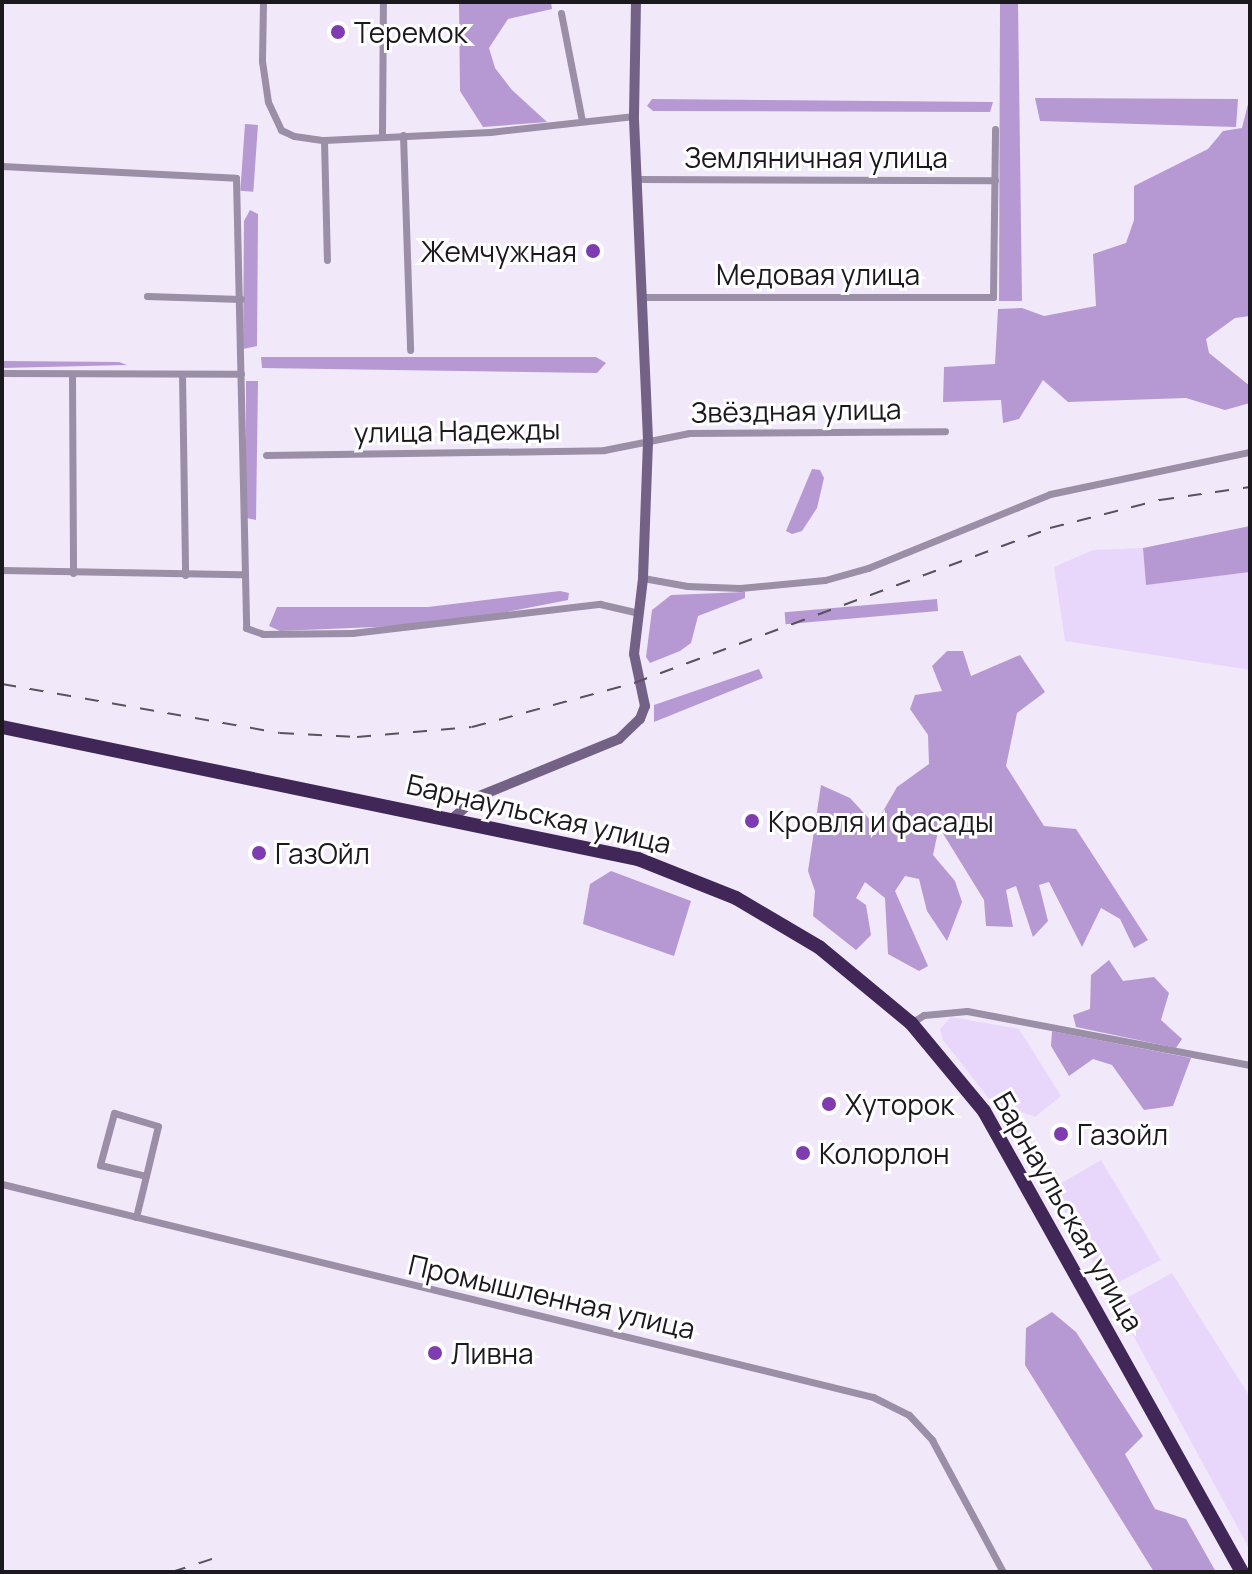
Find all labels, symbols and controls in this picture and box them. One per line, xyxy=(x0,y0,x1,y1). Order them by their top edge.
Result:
place label: Теремок xyxy=(354,15,467,49)
marker: Теремок xyxy=(329,23,347,41)
street label: Земляничная улица xyxy=(684,140,948,174)
place label: Жемчужная xyxy=(420,234,577,268)
marker: Жемчужная xyxy=(584,242,602,260)
street label: Медовая улица xyxy=(716,257,920,291)
street label: Звёздная улица xyxy=(690,391,902,429)
street label: улица Надежды xyxy=(353,411,561,449)
street label: Барнаульская улица xyxy=(403,766,675,860)
place label: Кровля и фасады xyxy=(768,804,994,838)
marker: Кровля и фасады xyxy=(743,812,761,830)
place label: ГазОйл xyxy=(275,836,370,870)
marker: ГазОйл xyxy=(250,844,268,862)
street label: Барнаульская улица xyxy=(987,1085,1151,1337)
place label: Хуторок xyxy=(845,1087,954,1121)
marker: Хуторок xyxy=(820,1095,838,1113)
place label: Газойл xyxy=(1077,1117,1168,1151)
marker: Газойл xyxy=(1052,1125,1070,1143)
place label: Колорлон xyxy=(819,1136,950,1170)
marker: Колорлон xyxy=(794,1144,812,1162)
street label: Промышленная улица xyxy=(405,1247,699,1345)
place label: Ливна xyxy=(451,1336,534,1370)
marker: Ливна xyxy=(426,1344,444,1362)

